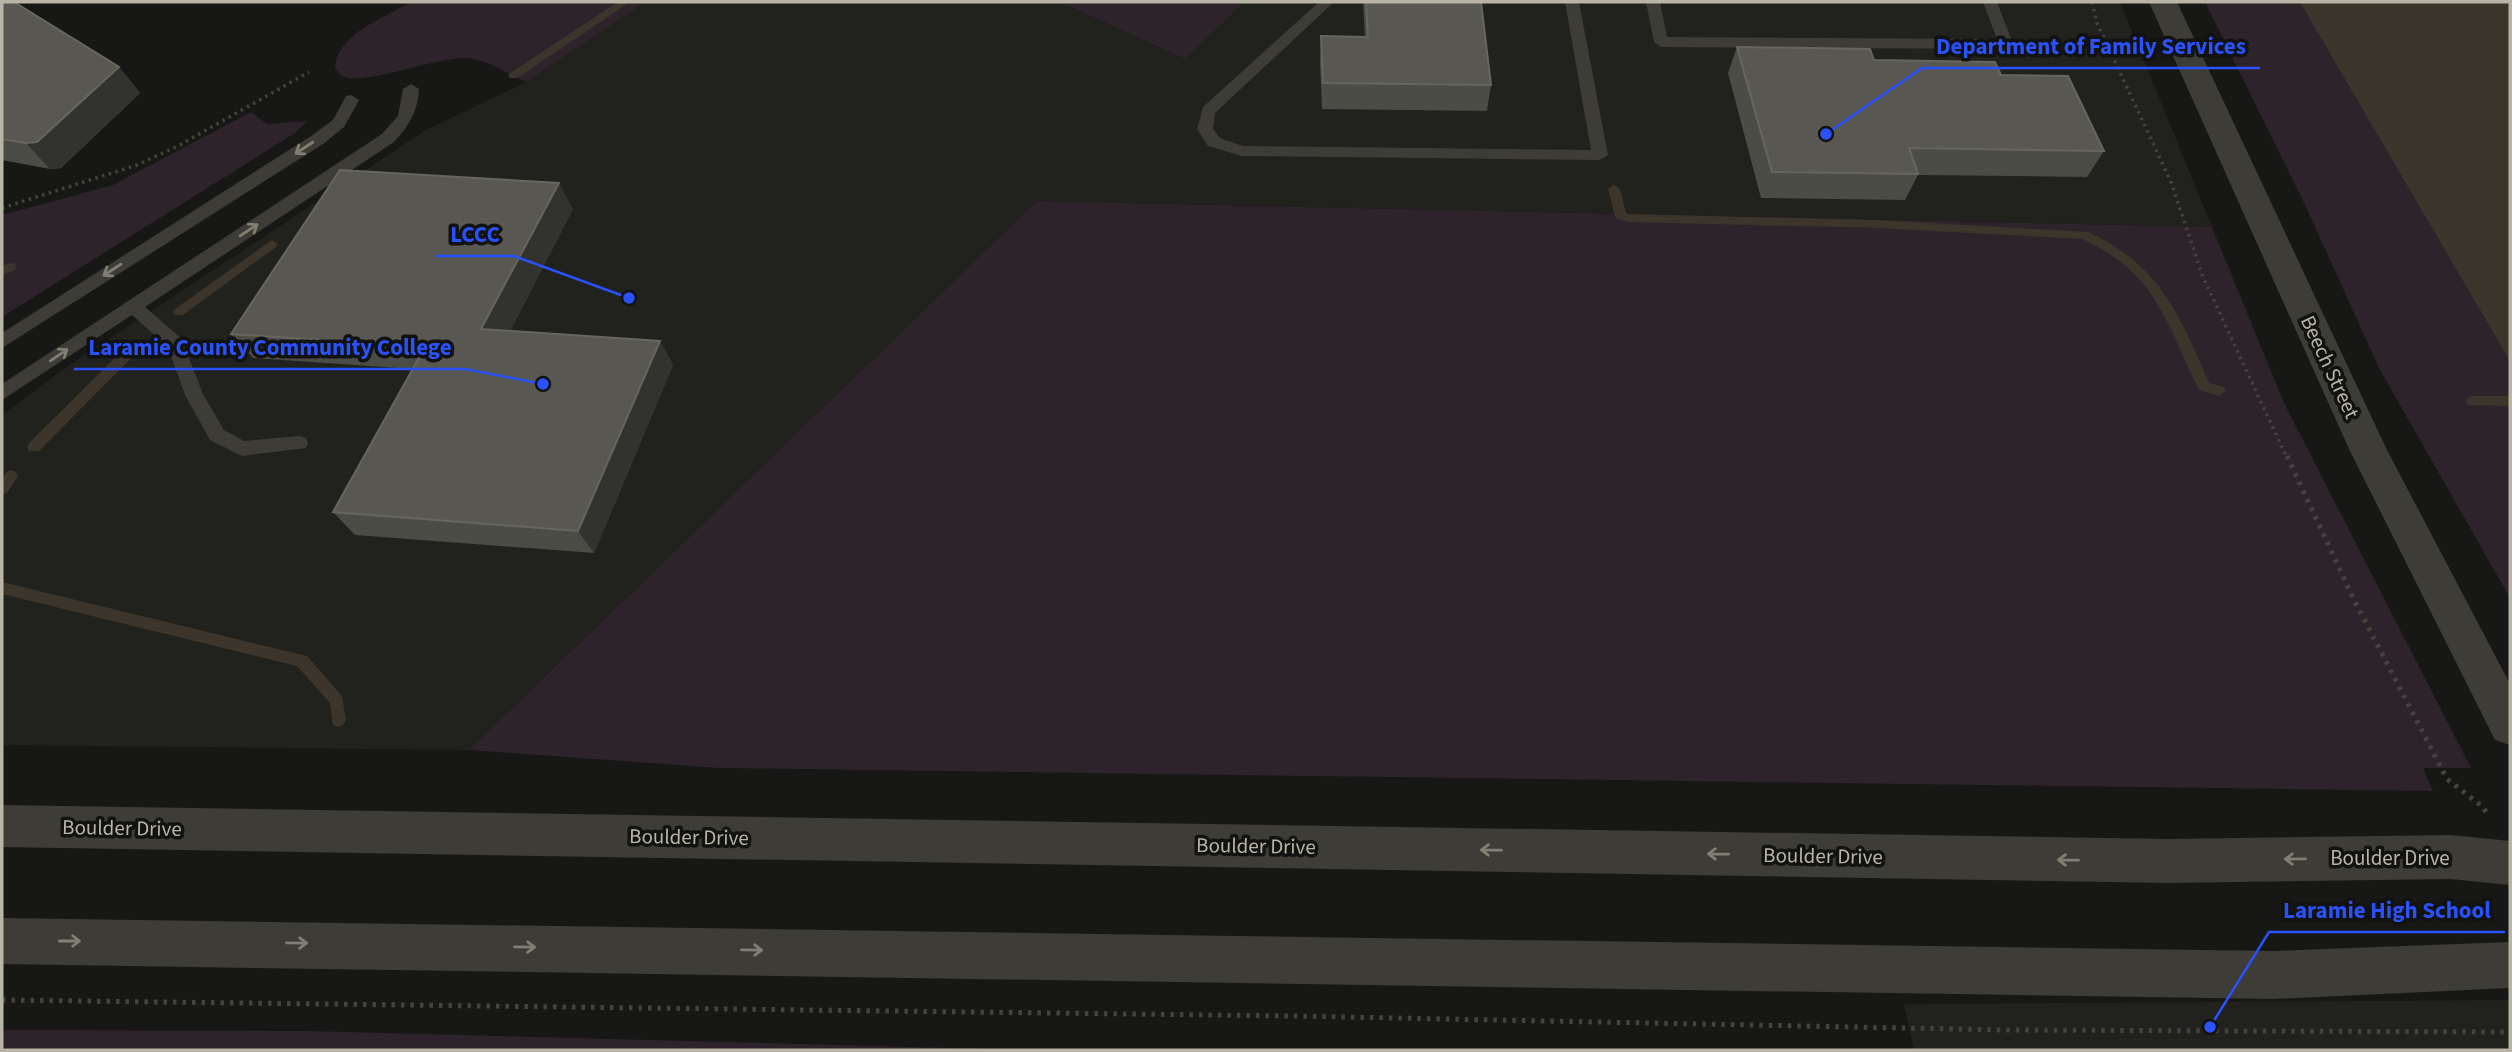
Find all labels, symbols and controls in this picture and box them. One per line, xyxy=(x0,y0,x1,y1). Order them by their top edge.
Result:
callout: Department of Family Services xyxy=(1922,24,2260,68)
text: Department of Family Services xyxy=(1936,30,2246,63)
one-way arrow xyxy=(295,141,315,155)
callout: LCCC xyxy=(436,212,514,256)
text: LCCC xyxy=(450,218,500,251)
one-way arrow xyxy=(238,223,258,237)
one-way arrow xyxy=(103,263,123,277)
street label: Beech Street xyxy=(2293,310,2367,424)
callout: Laramie County Community College xyxy=(74,325,465,369)
text: Laramie County Community College xyxy=(88,331,452,364)
one-way arrow xyxy=(48,348,68,362)
street label: Boulder Drive xyxy=(62,812,182,844)
street label: Boulder Drive xyxy=(629,821,749,853)
street label: Boulder Drive xyxy=(1196,830,1316,862)
street label: Boulder Drive xyxy=(1763,840,1883,872)
one-way arrow xyxy=(1479,843,1502,857)
street label: Boulder Drive xyxy=(2330,843,2450,873)
one-way arrow xyxy=(1707,847,1730,861)
one-way arrow xyxy=(2284,852,2307,866)
one-way arrow xyxy=(2057,853,2080,866)
callout: Laramie High School xyxy=(2269,888,2505,932)
text: Laramie High School xyxy=(2283,894,2491,927)
one-way arrow xyxy=(58,934,81,948)
one-way arrow xyxy=(286,936,309,950)
one-way arrow xyxy=(513,940,536,954)
one-way arrow xyxy=(741,944,764,957)

